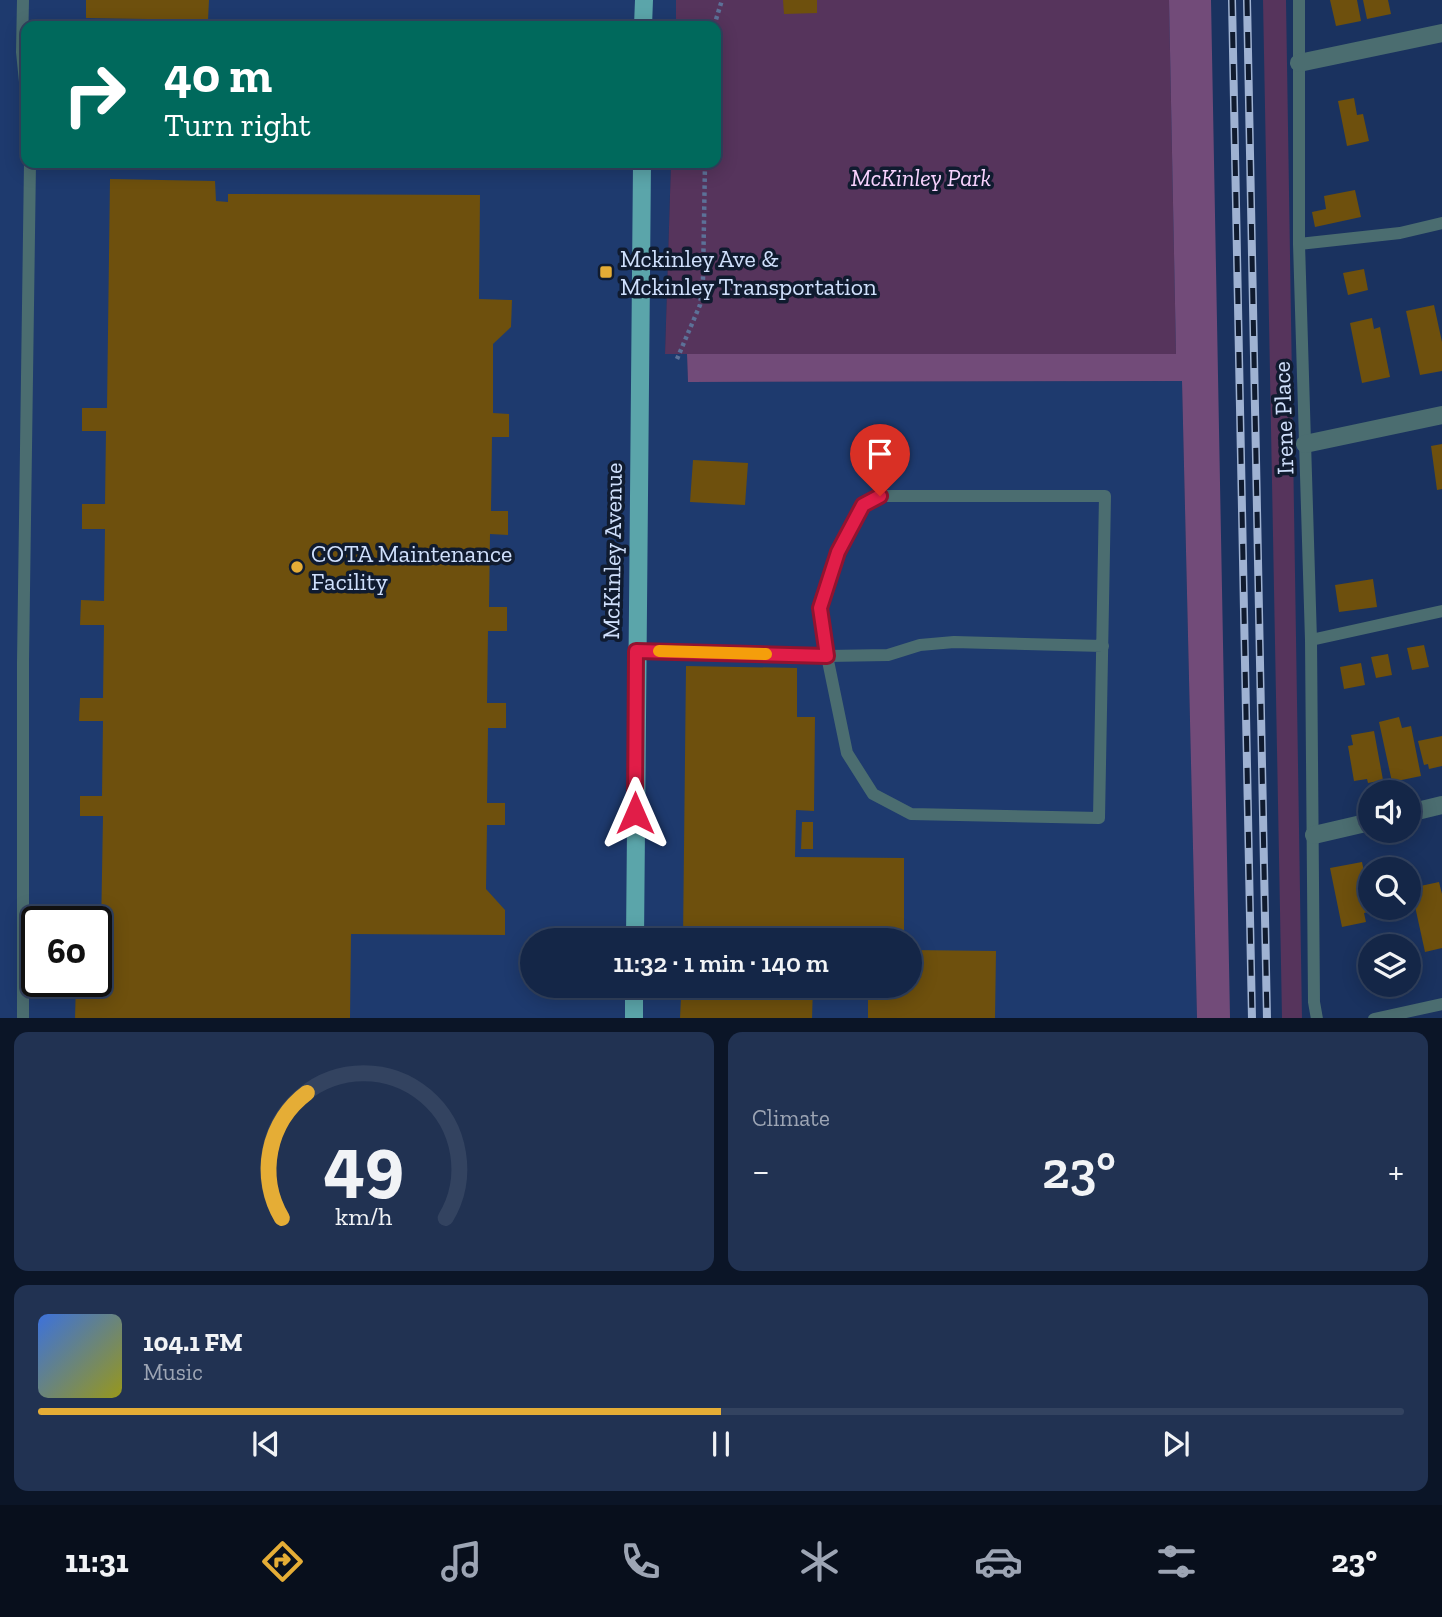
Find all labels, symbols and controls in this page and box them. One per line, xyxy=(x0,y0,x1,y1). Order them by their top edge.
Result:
text: 40 m xyxy=(164,46,272,105)
icon: right xyxy=(49,49,140,140)
text: Turn right xyxy=(164,106,311,144)
park label: McKinley Park xyxy=(851,163,991,192)
place label: Mckinley Ave & Mckinley Transportation xyxy=(620,244,877,301)
marker: Mckinley Ave & Mckinley Transportation xyxy=(598,264,614,280)
street label: Irene Place xyxy=(1267,361,1299,475)
pin xyxy=(850,424,910,496)
icon: arrive xyxy=(861,435,899,473)
street label: McKinley Avenue xyxy=(596,462,628,640)
place label: COTA Maintenance Facility xyxy=(311,539,512,596)
marker: COTA Maintenance Facility xyxy=(289,559,305,575)
position arrow xyxy=(598,776,672,850)
map controls xyxy=(1358,780,1421,997)
button: sound xyxy=(1358,780,1421,843)
button: search xyxy=(1358,857,1421,920)
speed limit sign: 60 xyxy=(21,906,112,997)
button: layers xyxy=(1358,934,1421,997)
text: 11:32 · 1 min · 140 m xyxy=(613,947,829,979)
text: Climate xyxy=(752,1104,830,1132)
text: 49 xyxy=(324,1119,404,1207)
text: 23° xyxy=(1042,1139,1116,1201)
text: − xyxy=(752,1148,770,1194)
text: + xyxy=(1388,1148,1404,1194)
text: km/h xyxy=(335,1200,393,1230)
text: 104.1 FM xyxy=(143,1326,243,1358)
text: Music xyxy=(143,1358,203,1386)
icon: previous xyxy=(247,1425,285,1463)
icon: pause xyxy=(702,1425,740,1463)
icon: next xyxy=(1157,1425,1195,1463)
icon: directions xyxy=(258,1537,307,1586)
icon: music xyxy=(437,1537,486,1586)
icon: phone xyxy=(616,1537,665,1586)
icon: climate xyxy=(795,1537,844,1586)
icon: car xyxy=(974,1537,1023,1586)
icon: filters xyxy=(1152,1537,1201,1586)
text: 11:31 xyxy=(65,1542,129,1580)
text: 23° xyxy=(1331,1542,1377,1580)

